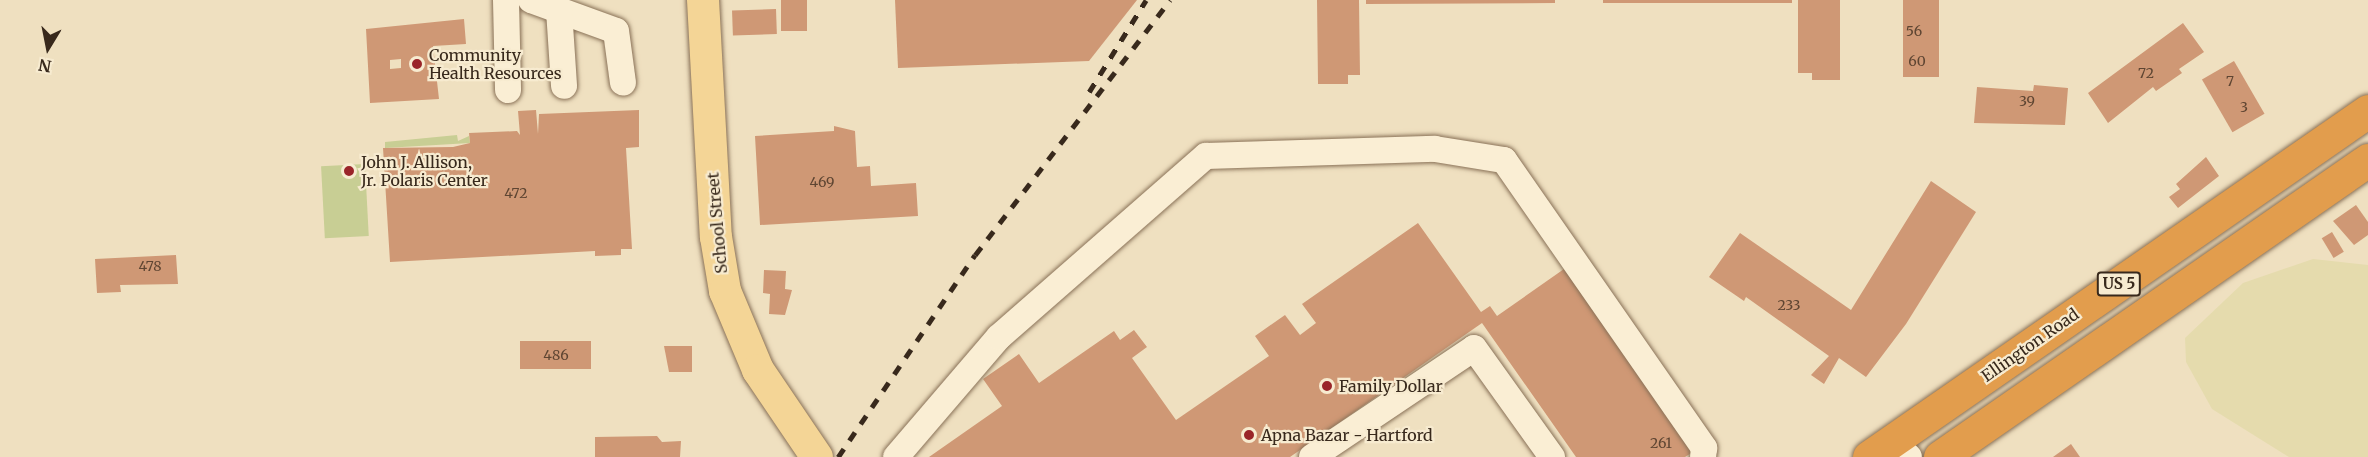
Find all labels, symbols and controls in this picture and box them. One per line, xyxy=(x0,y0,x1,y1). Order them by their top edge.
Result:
north arrow xyxy=(18,18,78,78)
house number: 56 xyxy=(1906,23,1922,39)
place label: Community Health Resources xyxy=(429,45,562,83)
house number: 60 xyxy=(1908,53,1926,69)
text: N xyxy=(37,55,53,77)
marker: Community Health Resources xyxy=(410,57,424,71)
house number: 72 xyxy=(2138,65,2154,81)
house number: 7 xyxy=(2226,73,2234,89)
house number: 39 xyxy=(2019,93,2035,109)
house number: 3 xyxy=(2240,99,2248,115)
place label: John J. Allison, Jr. Polaris Center xyxy=(361,152,488,190)
marker: John J. Allison, Jr. Polaris Center xyxy=(342,164,356,178)
street label: School Street xyxy=(703,172,731,274)
house number: 469 xyxy=(809,174,835,190)
house number: 472 xyxy=(504,185,528,201)
house number: 478 xyxy=(138,258,162,274)
road number: US 5 xyxy=(2096,272,2142,296)
house number: 233 xyxy=(1777,297,1801,313)
street label: Ellington Road xyxy=(1978,304,2082,386)
house number: 486 xyxy=(543,347,569,363)
place label: Family Dollar xyxy=(1339,376,1443,396)
marker: Family Dollar xyxy=(1320,379,1334,393)
place label: Apna Bazar - Hartford xyxy=(1261,425,1433,445)
marker: Apna Bazar - Hartford xyxy=(1242,428,1256,442)
house number: 261 xyxy=(1650,435,1672,451)

